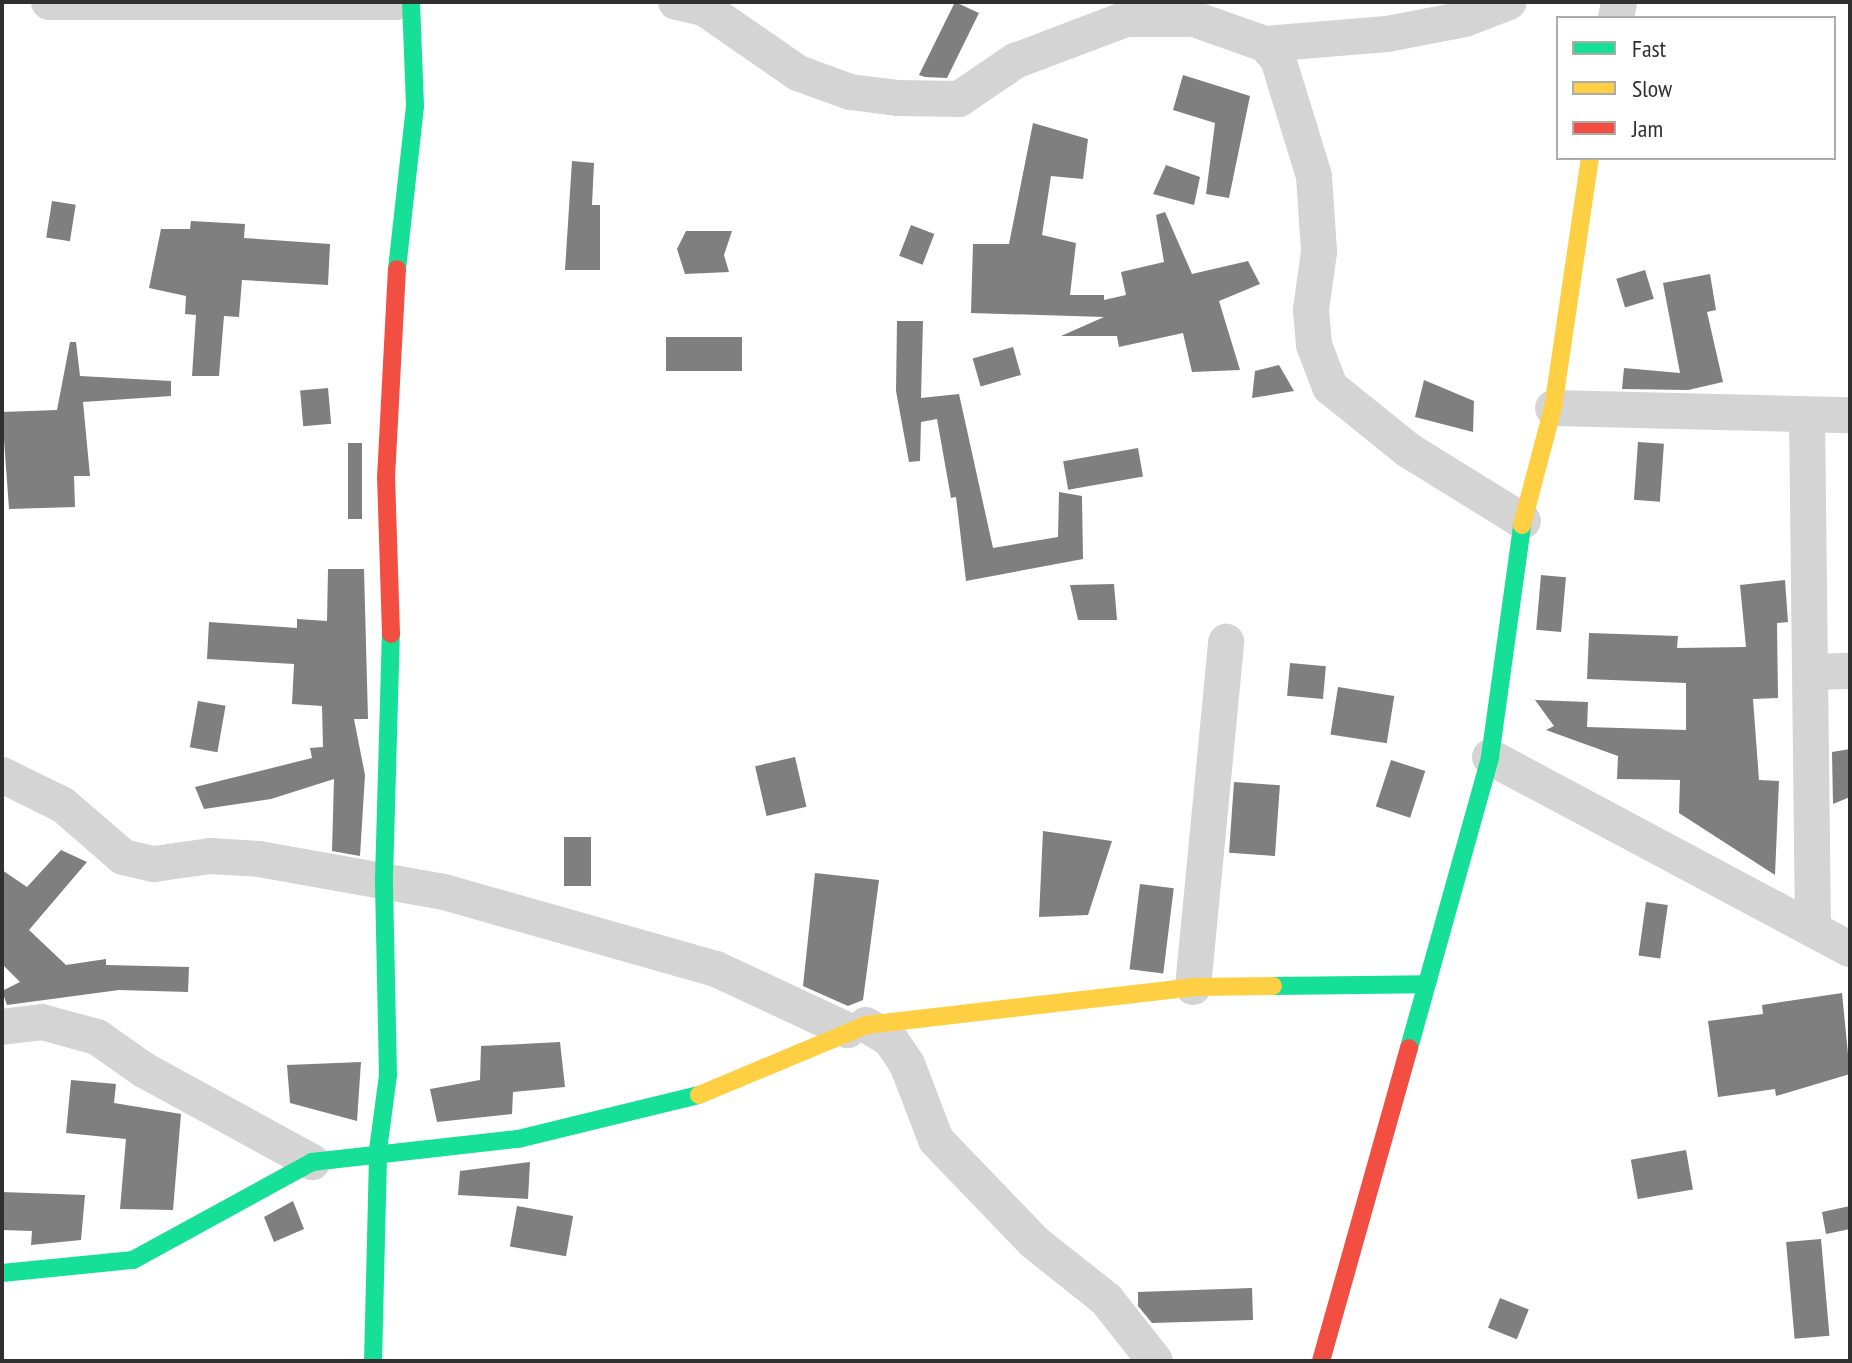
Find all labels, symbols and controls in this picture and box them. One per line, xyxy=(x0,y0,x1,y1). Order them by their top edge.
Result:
legend xyxy=(1556,16,1836,160)
text: Fast xyxy=(1632,33,1666,64)
text: Slow xyxy=(1632,73,1672,104)
text: Jam xyxy=(1632,113,1663,144)

